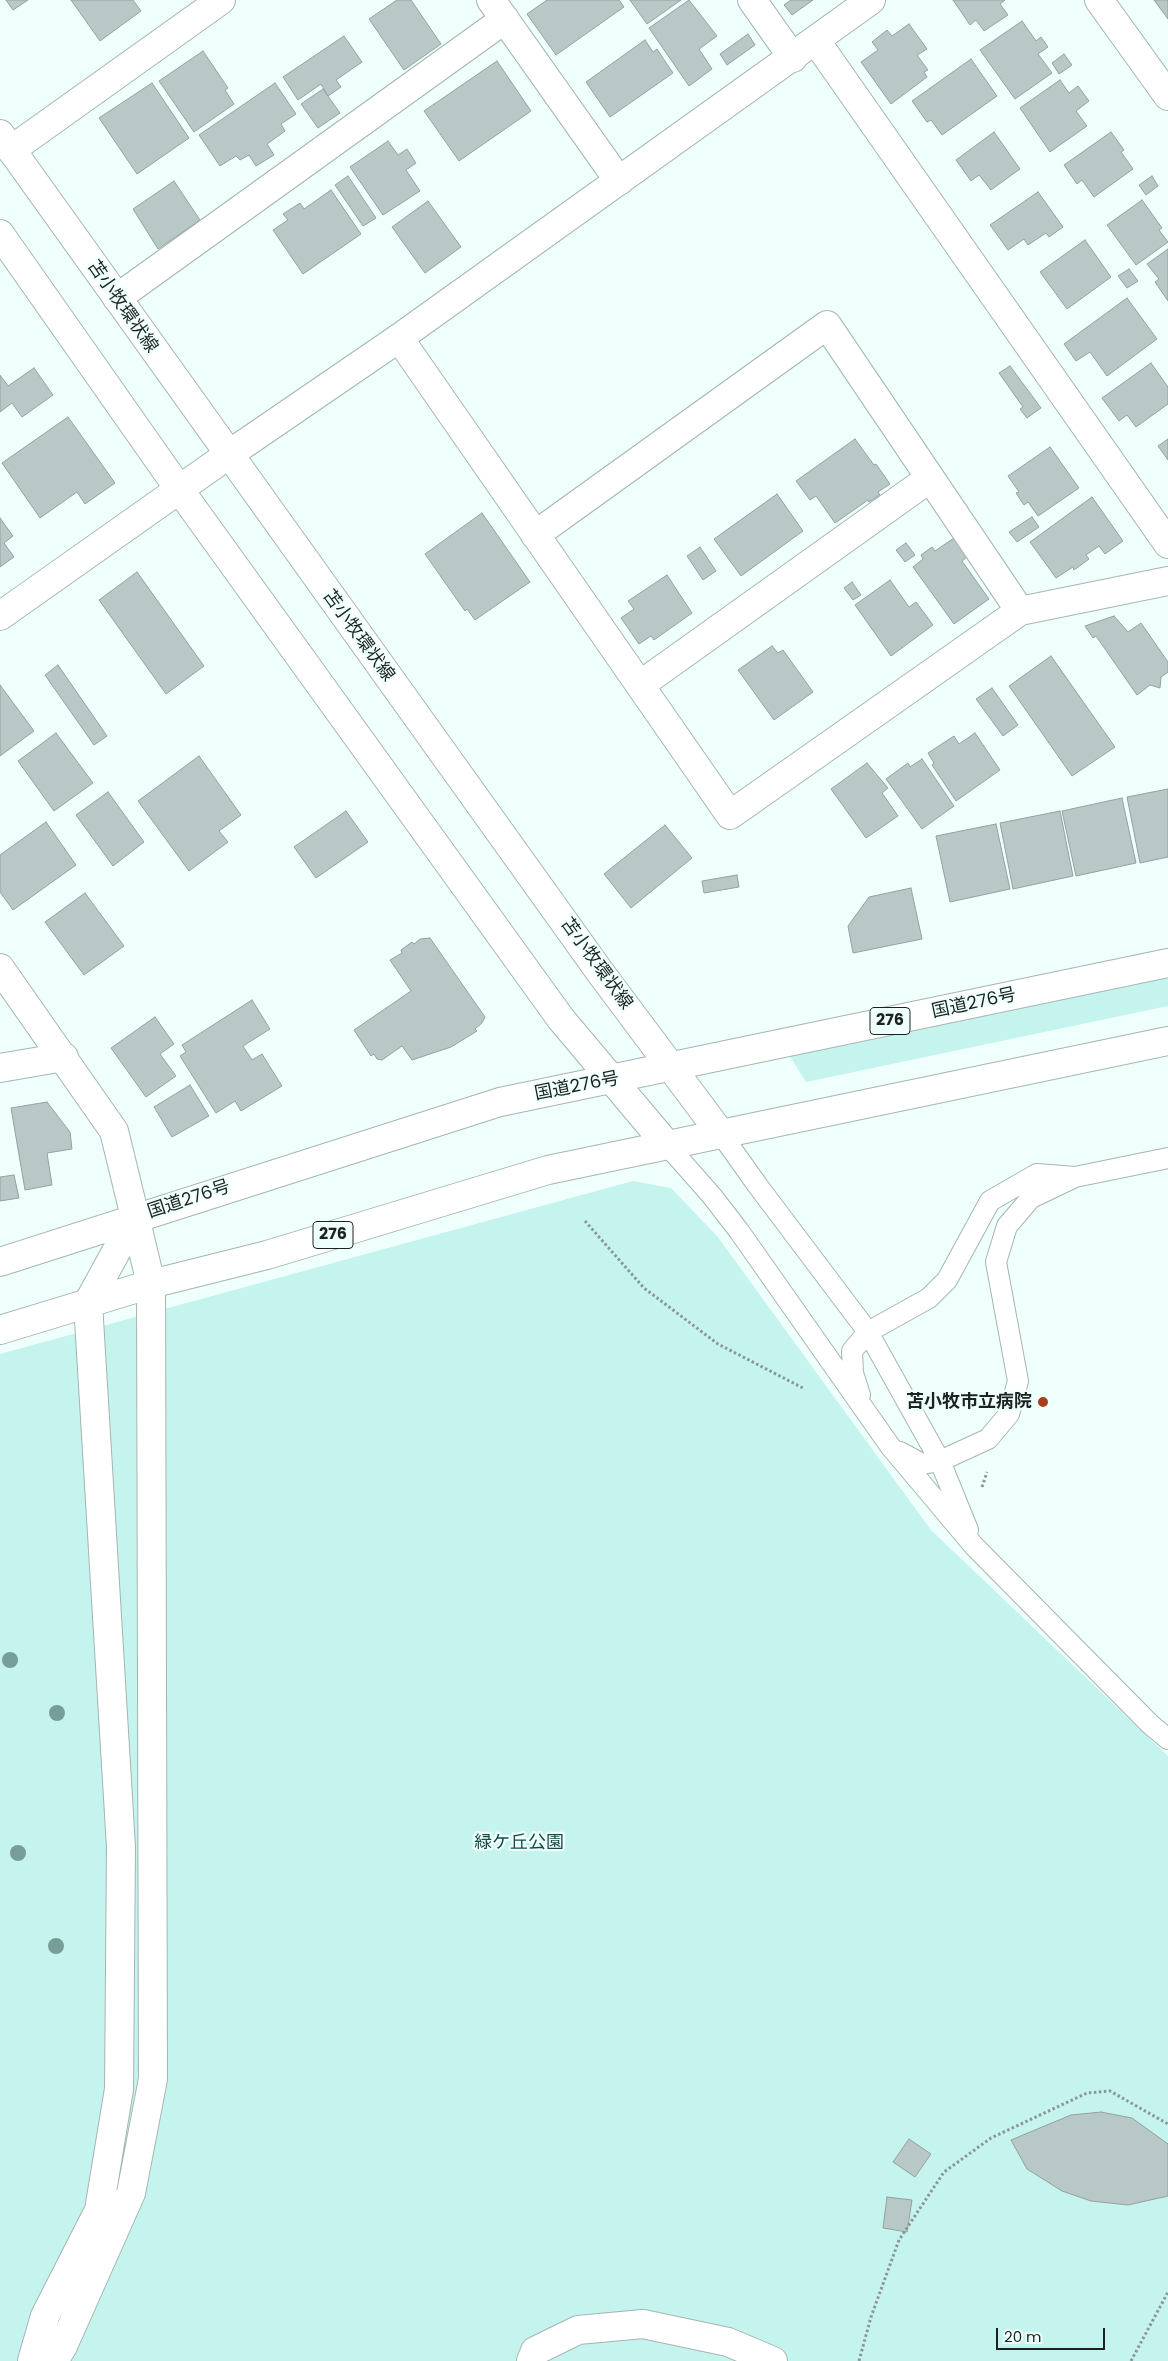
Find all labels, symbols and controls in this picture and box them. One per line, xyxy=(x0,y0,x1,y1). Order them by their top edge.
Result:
street label: 苫小牧環状線 xyxy=(82,257,162,357)
street label: 苫小牧環状線 xyxy=(318,586,398,686)
street label: 苫小牧環状線 xyxy=(556,914,636,1014)
street label: 国道276号 xyxy=(930,985,1018,1023)
road number: 276 xyxy=(870,1008,910,1034)
street label: 国道276号 xyxy=(533,1068,621,1106)
street label: 国道276号 xyxy=(145,1177,233,1223)
road number: 276 xyxy=(313,1222,353,1248)
place label: 苫小牧市立病院 xyxy=(906,1391,1032,1413)
marker: 苫小牧市立病院 xyxy=(1036,1395,1050,1409)
park label: 緑ケ丘公園 xyxy=(474,1832,564,1854)
scale bar xyxy=(998,2318,1107,2350)
text: 20 m xyxy=(1004,2326,1042,2347)

